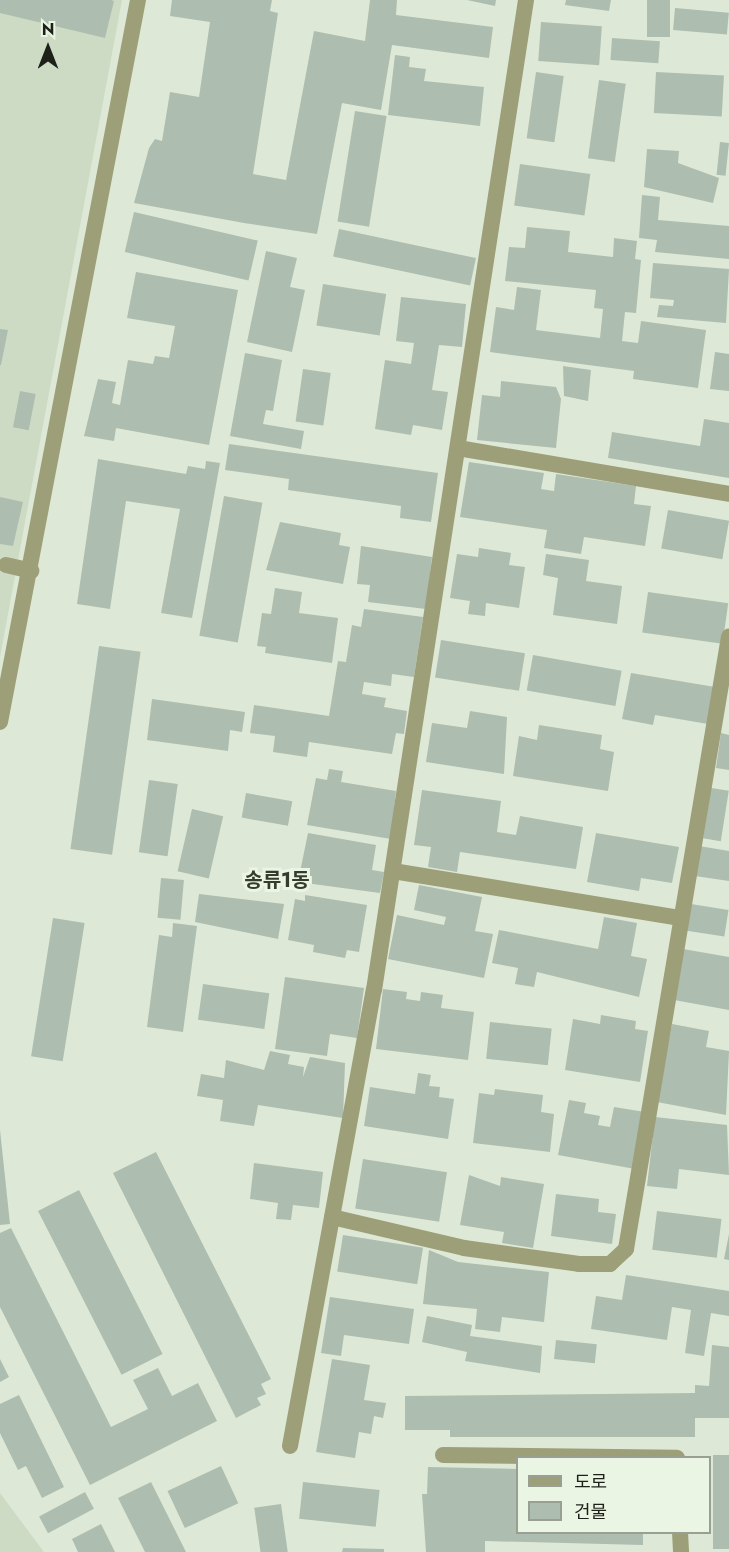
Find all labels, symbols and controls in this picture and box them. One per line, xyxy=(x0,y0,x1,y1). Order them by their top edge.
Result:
north arrow xyxy=(18,18,78,78)
text: N xyxy=(42,18,54,41)
district label: 송류1동 xyxy=(244,868,310,892)
legend xyxy=(516,1456,711,1534)
text: 도로 xyxy=(574,1469,607,1495)
text: 건물 xyxy=(574,1499,607,1525)

